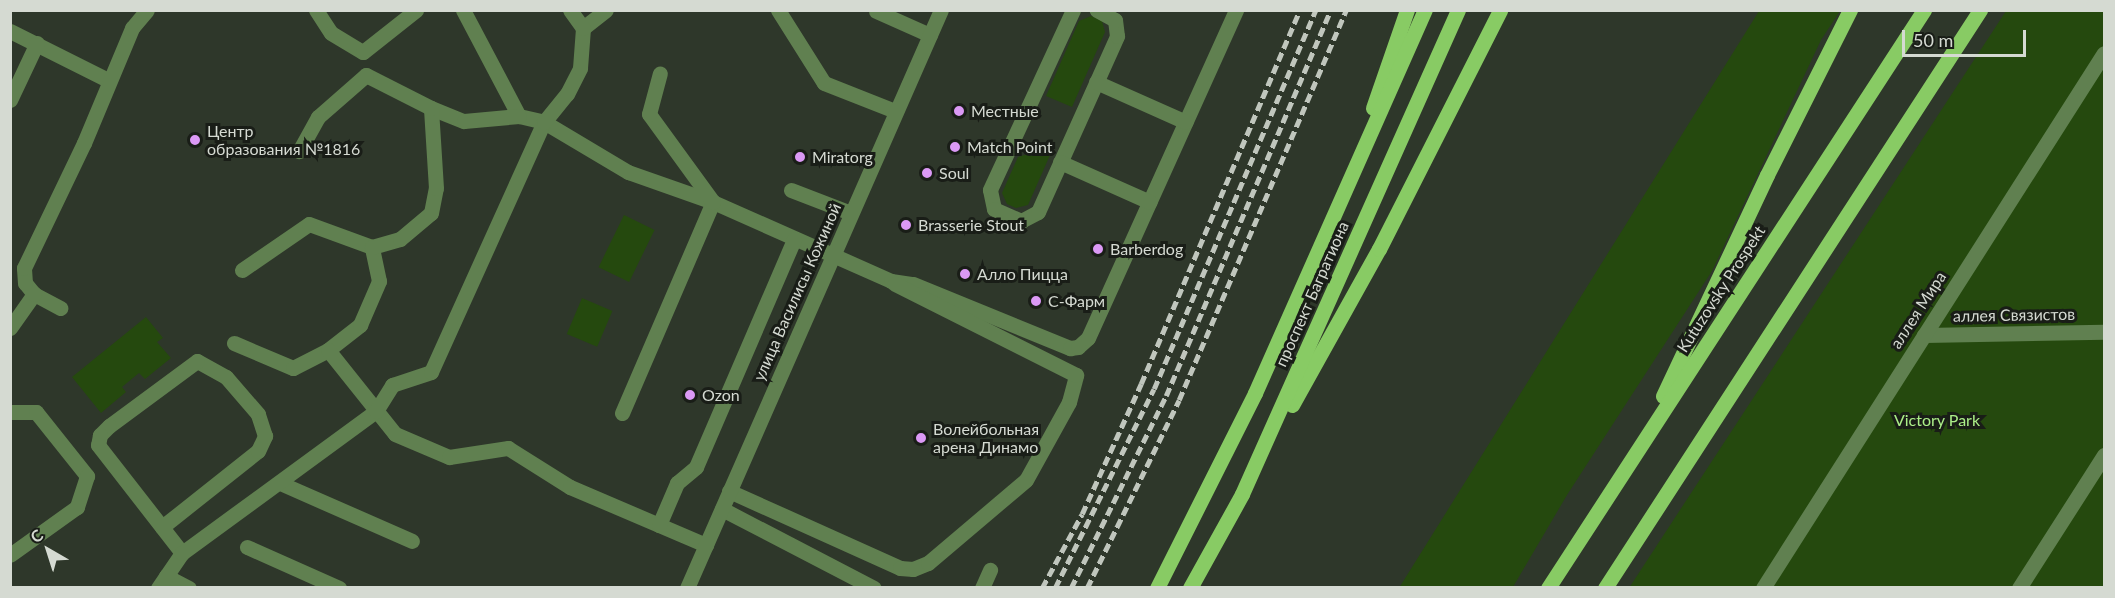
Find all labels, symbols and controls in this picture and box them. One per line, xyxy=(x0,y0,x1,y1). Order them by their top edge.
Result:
scale bar xyxy=(1905,18,2030,56)
text: 50 m xyxy=(1913,29,1953,51)
place label: Местные xyxy=(971,101,1039,121)
marker: Местные xyxy=(952,104,966,118)
place label: Центр образования №1816 xyxy=(207,121,360,159)
marker: Центр образования №1816 xyxy=(188,133,202,147)
place label: Match Point xyxy=(967,137,1052,157)
marker: Match Point xyxy=(948,140,962,154)
place label: Miratorg xyxy=(812,147,873,167)
marker: Miratorg xyxy=(793,150,807,164)
place label: Soul xyxy=(939,163,969,183)
marker: Soul xyxy=(920,166,934,180)
street label: улица Василисы Кожиной xyxy=(749,200,845,384)
place label: Brasserie Stout xyxy=(918,215,1024,235)
marker: Brasserie Stout xyxy=(899,218,913,232)
street label: проспект Багратиона xyxy=(1271,218,1353,370)
street label: Kutuzovsky Prospekt xyxy=(1673,222,1769,356)
place label: Barberdog xyxy=(1110,239,1183,259)
marker: Barberdog xyxy=(1091,242,1105,256)
place label: Алло Пицца xyxy=(977,264,1068,284)
marker: Алло Пицца xyxy=(958,267,972,281)
street label: аллея Мира xyxy=(1886,268,1950,352)
place label: C-Фарм xyxy=(1048,291,1105,311)
marker: C-Фарм xyxy=(1029,294,1043,308)
street label: аллея Связистов xyxy=(1953,304,2075,326)
place label: Ozon xyxy=(702,385,740,405)
marker: Ozon xyxy=(683,388,697,402)
park label: Victory Park xyxy=(1894,410,1980,430)
place label: Волейбольная арена Динамо xyxy=(933,419,1039,457)
marker: Волейбольная арена Динамо xyxy=(914,431,928,445)
north arrow xyxy=(18,520,78,580)
text: С xyxy=(26,525,46,546)

